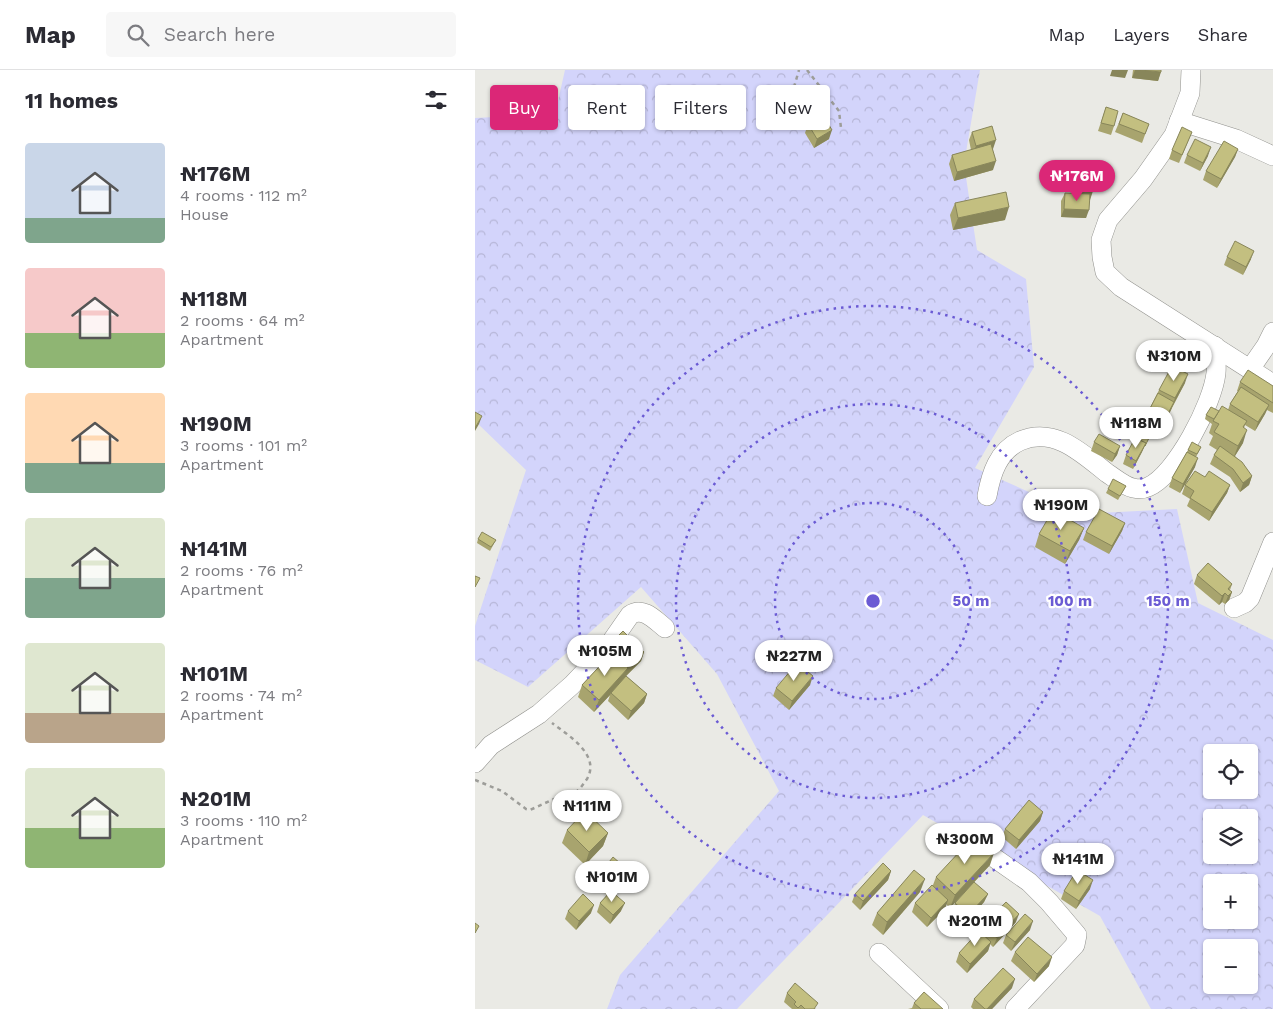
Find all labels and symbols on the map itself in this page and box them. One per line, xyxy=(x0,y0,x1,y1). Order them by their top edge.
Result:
pin: ₦176M xyxy=(1042,160,1112,202)
pin: ₦310M xyxy=(1139,340,1209,382)
pin: ₦118M xyxy=(1101,406,1171,449)
pin: ₦190M xyxy=(1026,488,1096,531)
centre of rings xyxy=(864,592,882,610)
text: 50 m xyxy=(953,592,989,610)
text: 100 m xyxy=(1048,592,1092,610)
text: 150 m xyxy=(1146,592,1190,610)
pin: ₦105M xyxy=(570,634,640,677)
pin: ₦227M xyxy=(759,640,829,682)
pin: ₦111M xyxy=(552,790,622,832)
pin: ₦300M xyxy=(930,822,1000,865)
pin: ₦141M xyxy=(1043,842,1113,885)
pin: ₦101M xyxy=(577,860,647,903)
pin: ₦201M xyxy=(940,904,1010,947)

